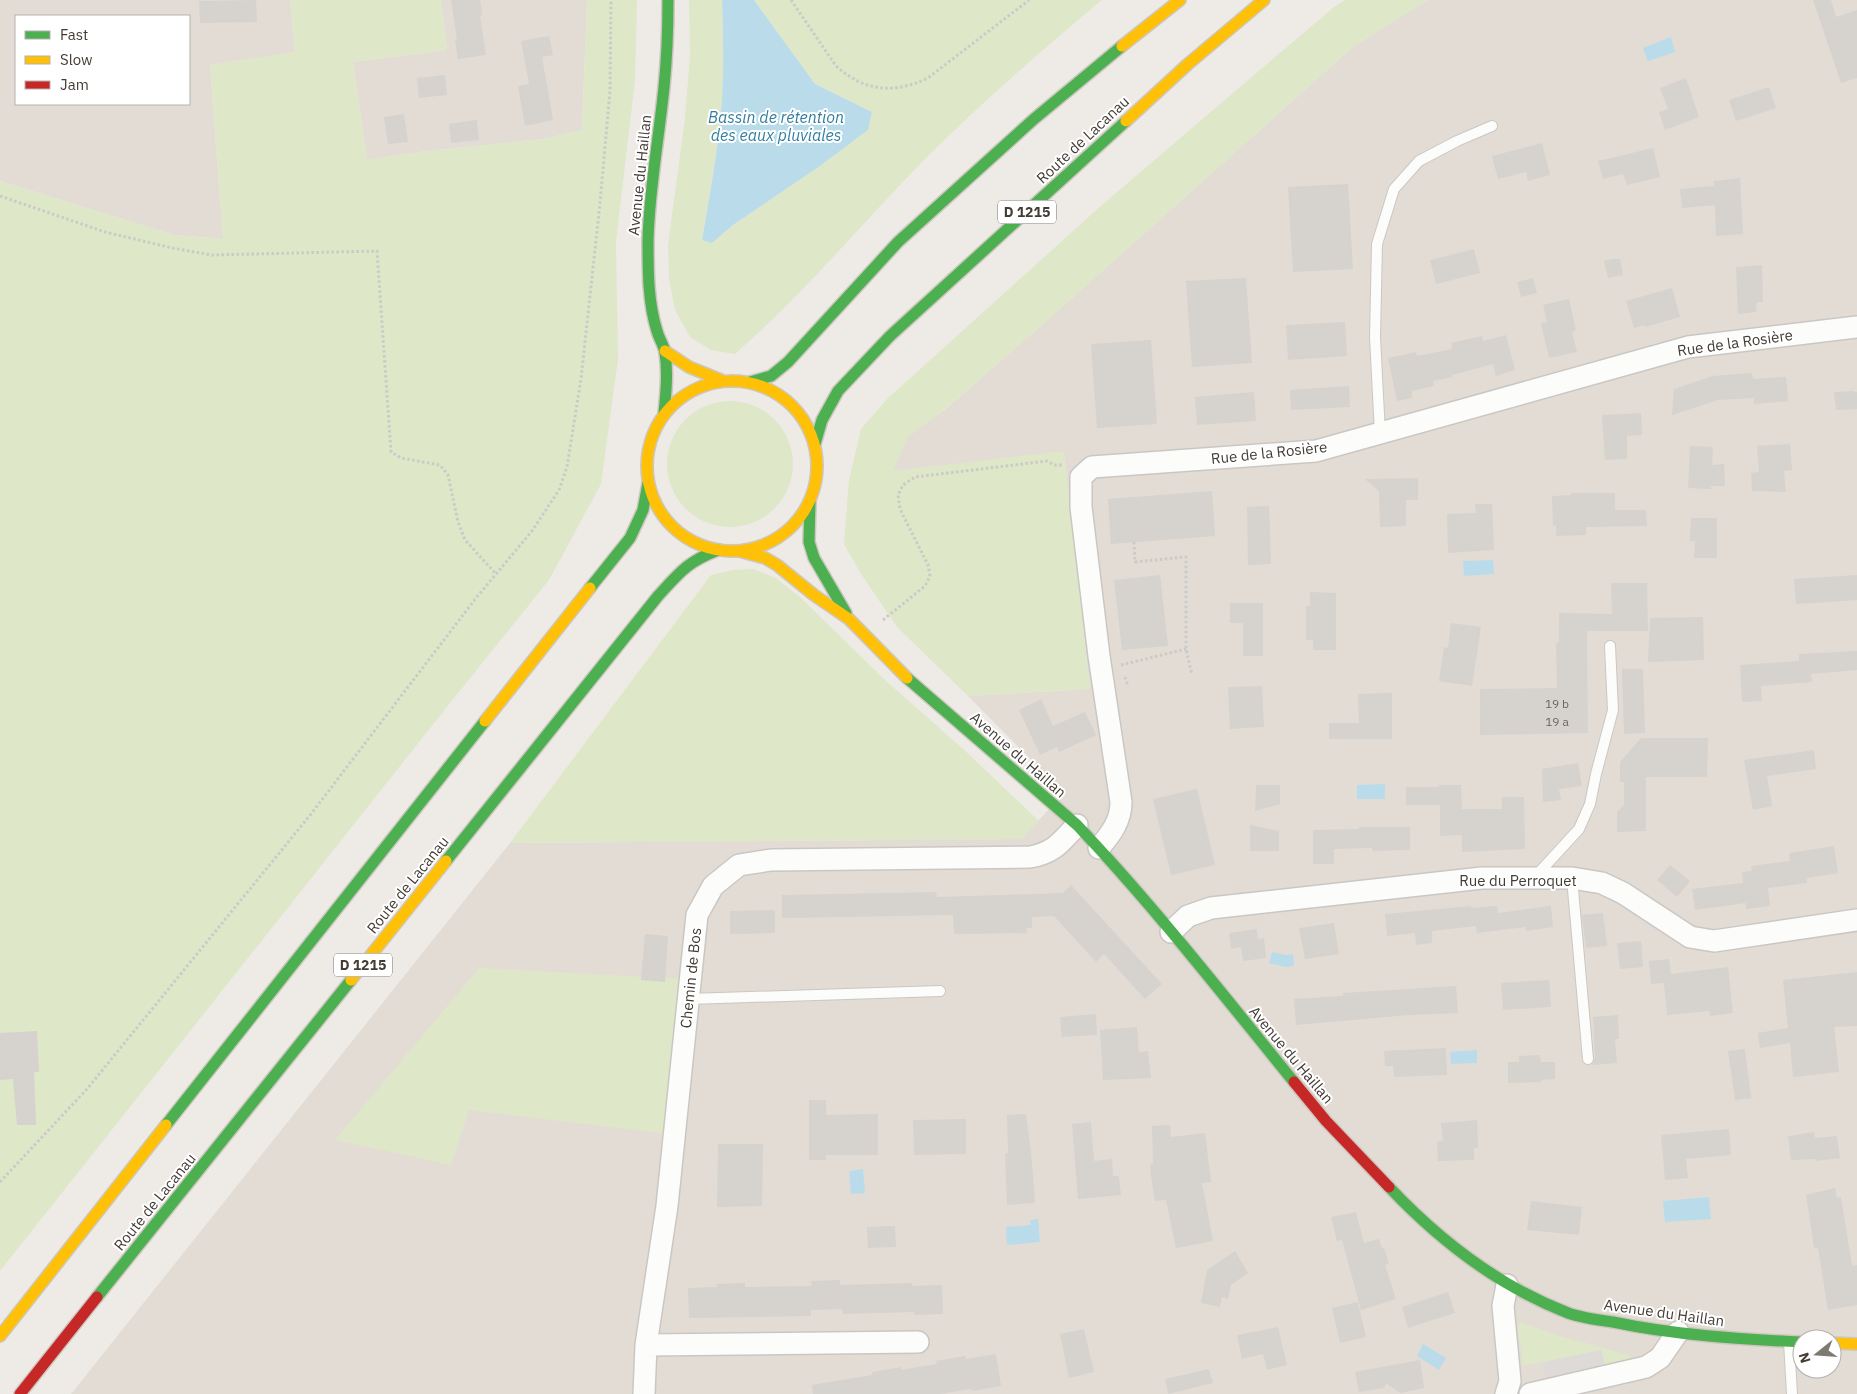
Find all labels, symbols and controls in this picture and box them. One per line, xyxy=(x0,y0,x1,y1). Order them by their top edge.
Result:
legend xyxy=(15,15,190,105)
text: Fast xyxy=(60,25,88,44)
text: Slow xyxy=(60,50,93,69)
text: Jam xyxy=(60,75,89,94)
street label: Route de Lacanau xyxy=(1032,92,1133,187)
water label: Bassin de rétention des eaux pluviales xyxy=(708,107,844,145)
street label: Avenue du Haillan xyxy=(624,114,655,236)
road number: D 1215 xyxy=(998,200,1056,223)
street label: Rue de la Rosière xyxy=(1676,325,1794,360)
street label: Rue de la Rosière xyxy=(1210,437,1328,468)
house number: 19 b xyxy=(1545,696,1569,711)
street label: Avenue du Haillan xyxy=(966,708,1070,802)
house number: 19 a xyxy=(1545,714,1569,729)
street label: Route de Lacanau xyxy=(363,832,453,937)
street label: Rue du Perroquet xyxy=(1459,871,1577,890)
street label: Chemin de Bos xyxy=(676,927,705,1029)
road number: D 1215 xyxy=(334,954,392,976)
street label: Avenue du Haillan xyxy=(1245,1002,1338,1107)
street label: Route de Lacanau xyxy=(110,1149,200,1254)
street label: Avenue du Haillan xyxy=(1603,1295,1725,1330)
north arrow xyxy=(1792,1329,1842,1379)
text: N xyxy=(1794,1350,1815,1365)

